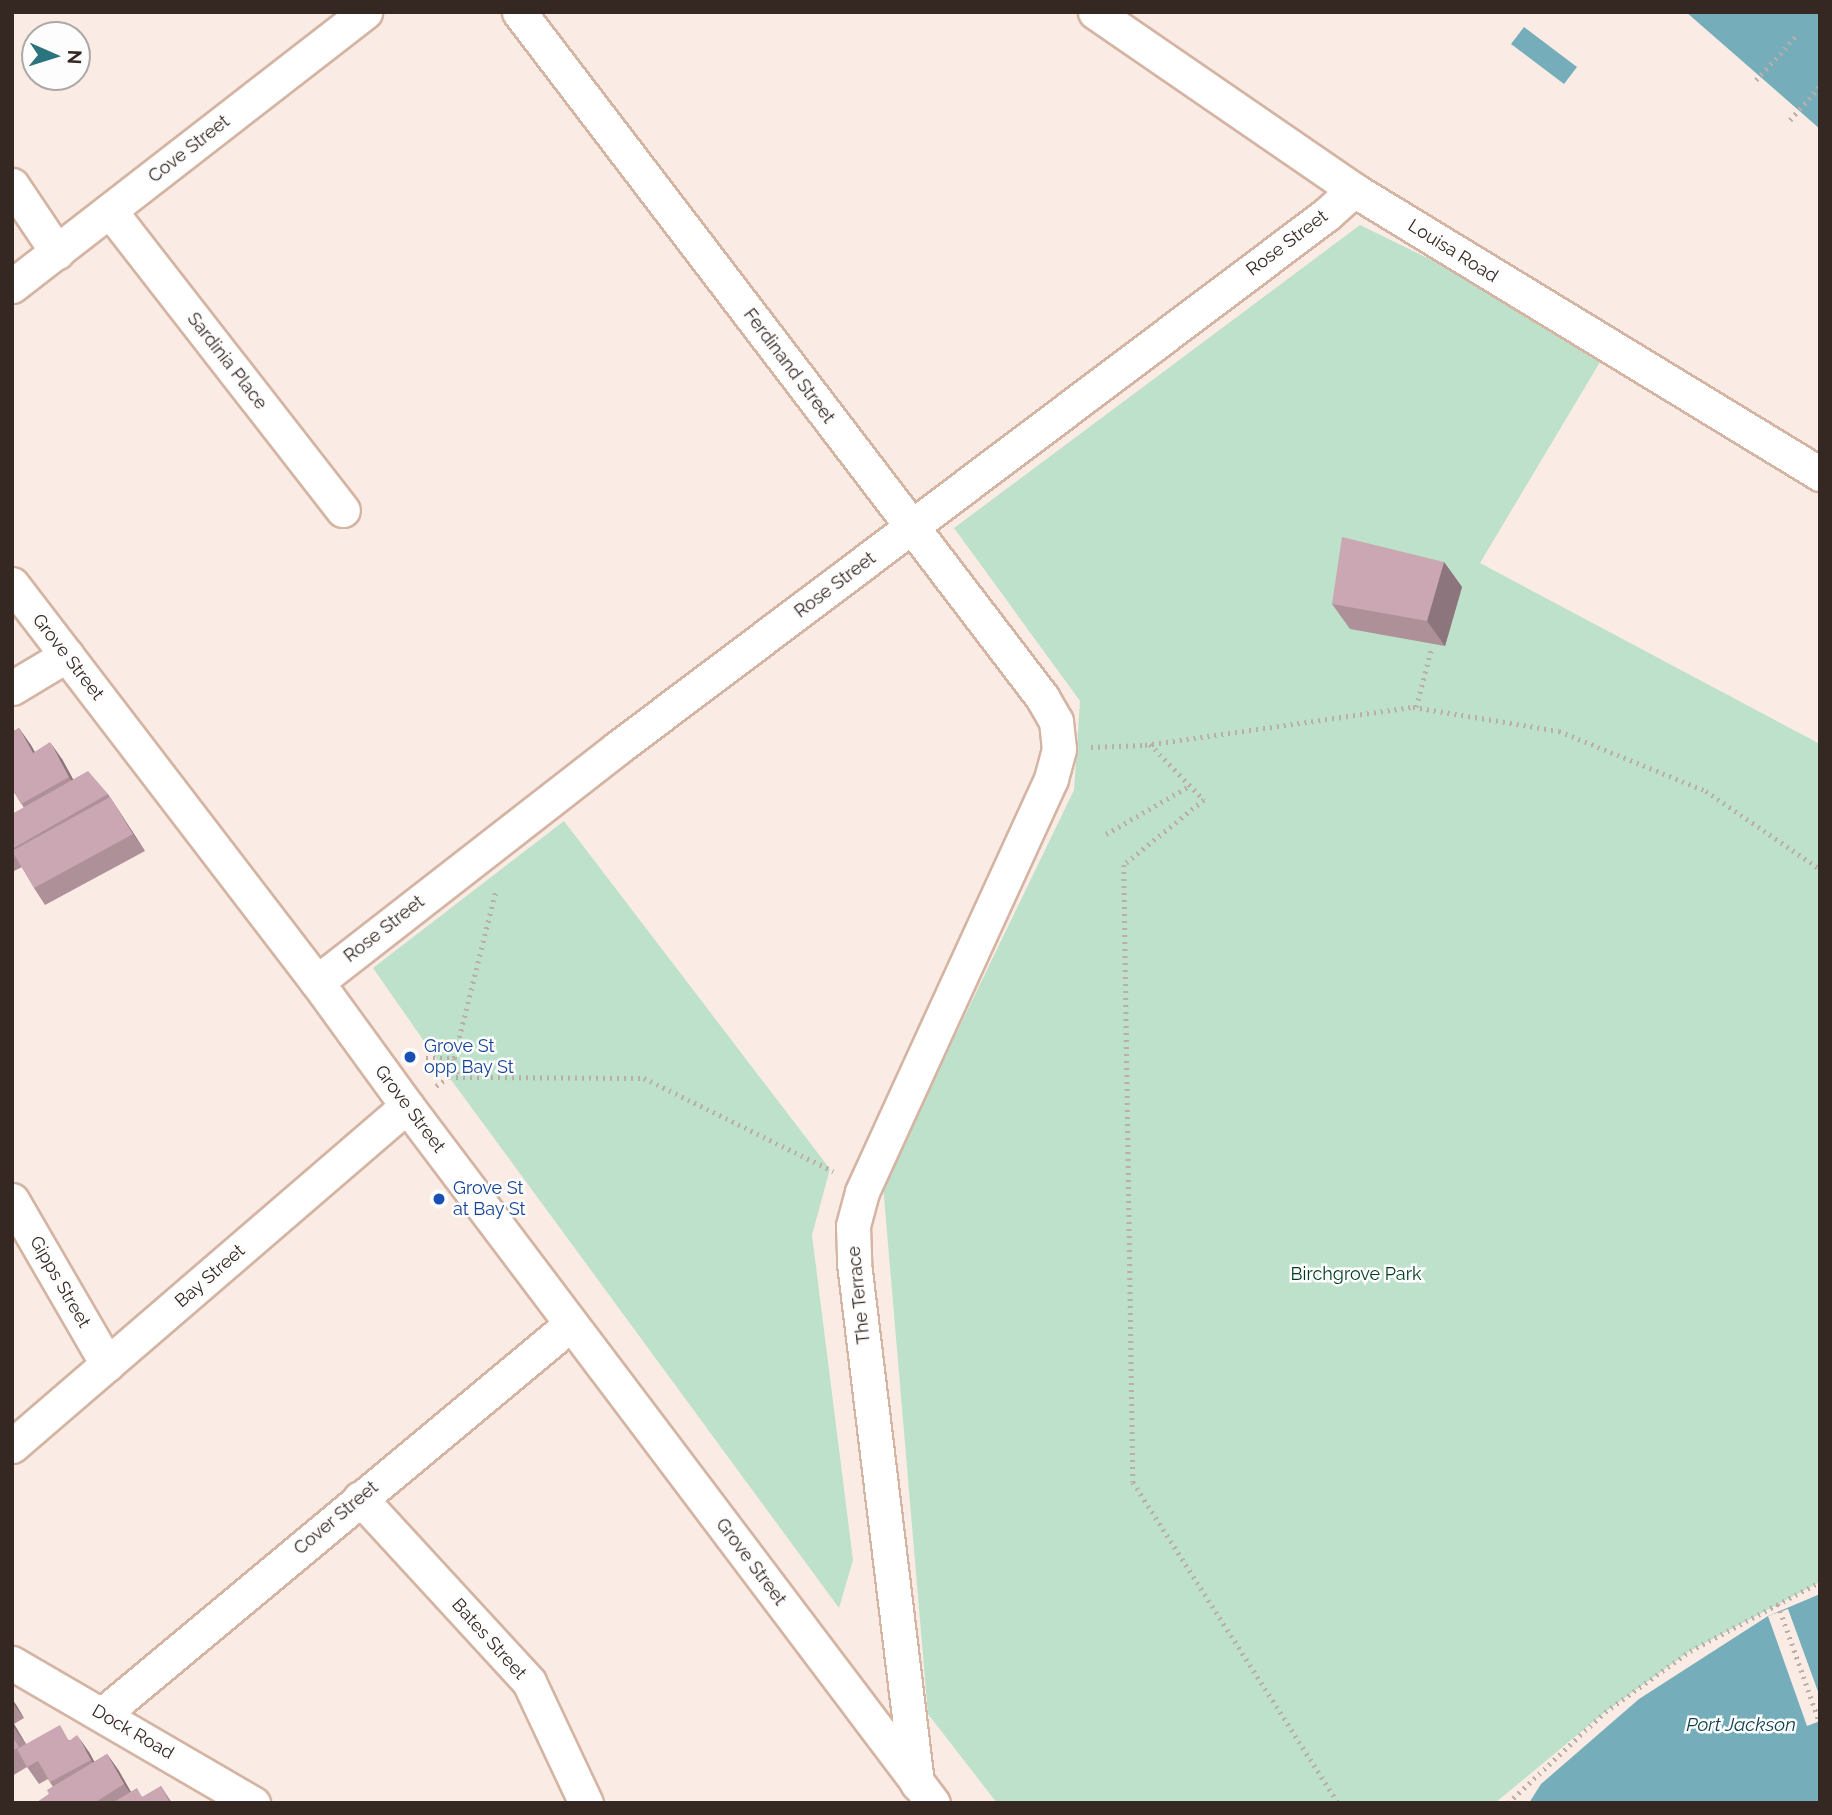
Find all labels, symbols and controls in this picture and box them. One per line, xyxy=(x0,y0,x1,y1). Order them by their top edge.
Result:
north arrow xyxy=(21,21,91,91)
text: N xyxy=(64,49,86,65)
street label: Cove Street xyxy=(144,111,234,187)
street label: Rose Street xyxy=(1242,206,1332,280)
street label: Louisa Road xyxy=(1404,215,1502,287)
street label: Ferdinand Street xyxy=(739,304,839,428)
street label: Sardinia Place xyxy=(182,308,272,414)
street label: Rose Street xyxy=(790,548,880,622)
street label: Grove Street xyxy=(28,610,108,704)
street label: Rose Street xyxy=(340,891,428,967)
place label: Grove St opp Bay St xyxy=(424,1036,514,1078)
marker: Grove St opp Bay St xyxy=(402,1049,418,1065)
street label: Grove Street xyxy=(370,1061,450,1157)
place label: Grove St at Bay St xyxy=(453,1178,526,1220)
marker: Grove St at Bay St xyxy=(431,1191,447,1207)
street label: Gipps Street xyxy=(25,1232,95,1332)
street label: Bay Street xyxy=(171,1240,249,1312)
street label: The Terrace xyxy=(843,1245,875,1345)
park label: Birchgrove Park xyxy=(1290,1263,1422,1285)
street label: Cover Street xyxy=(289,1477,383,1559)
street label: Grove Street xyxy=(711,1514,791,1610)
street label: Bates Street xyxy=(447,1594,531,1684)
street label: Dock Road xyxy=(88,1700,178,1764)
water label: Port Jackson xyxy=(1686,1714,1796,1736)

